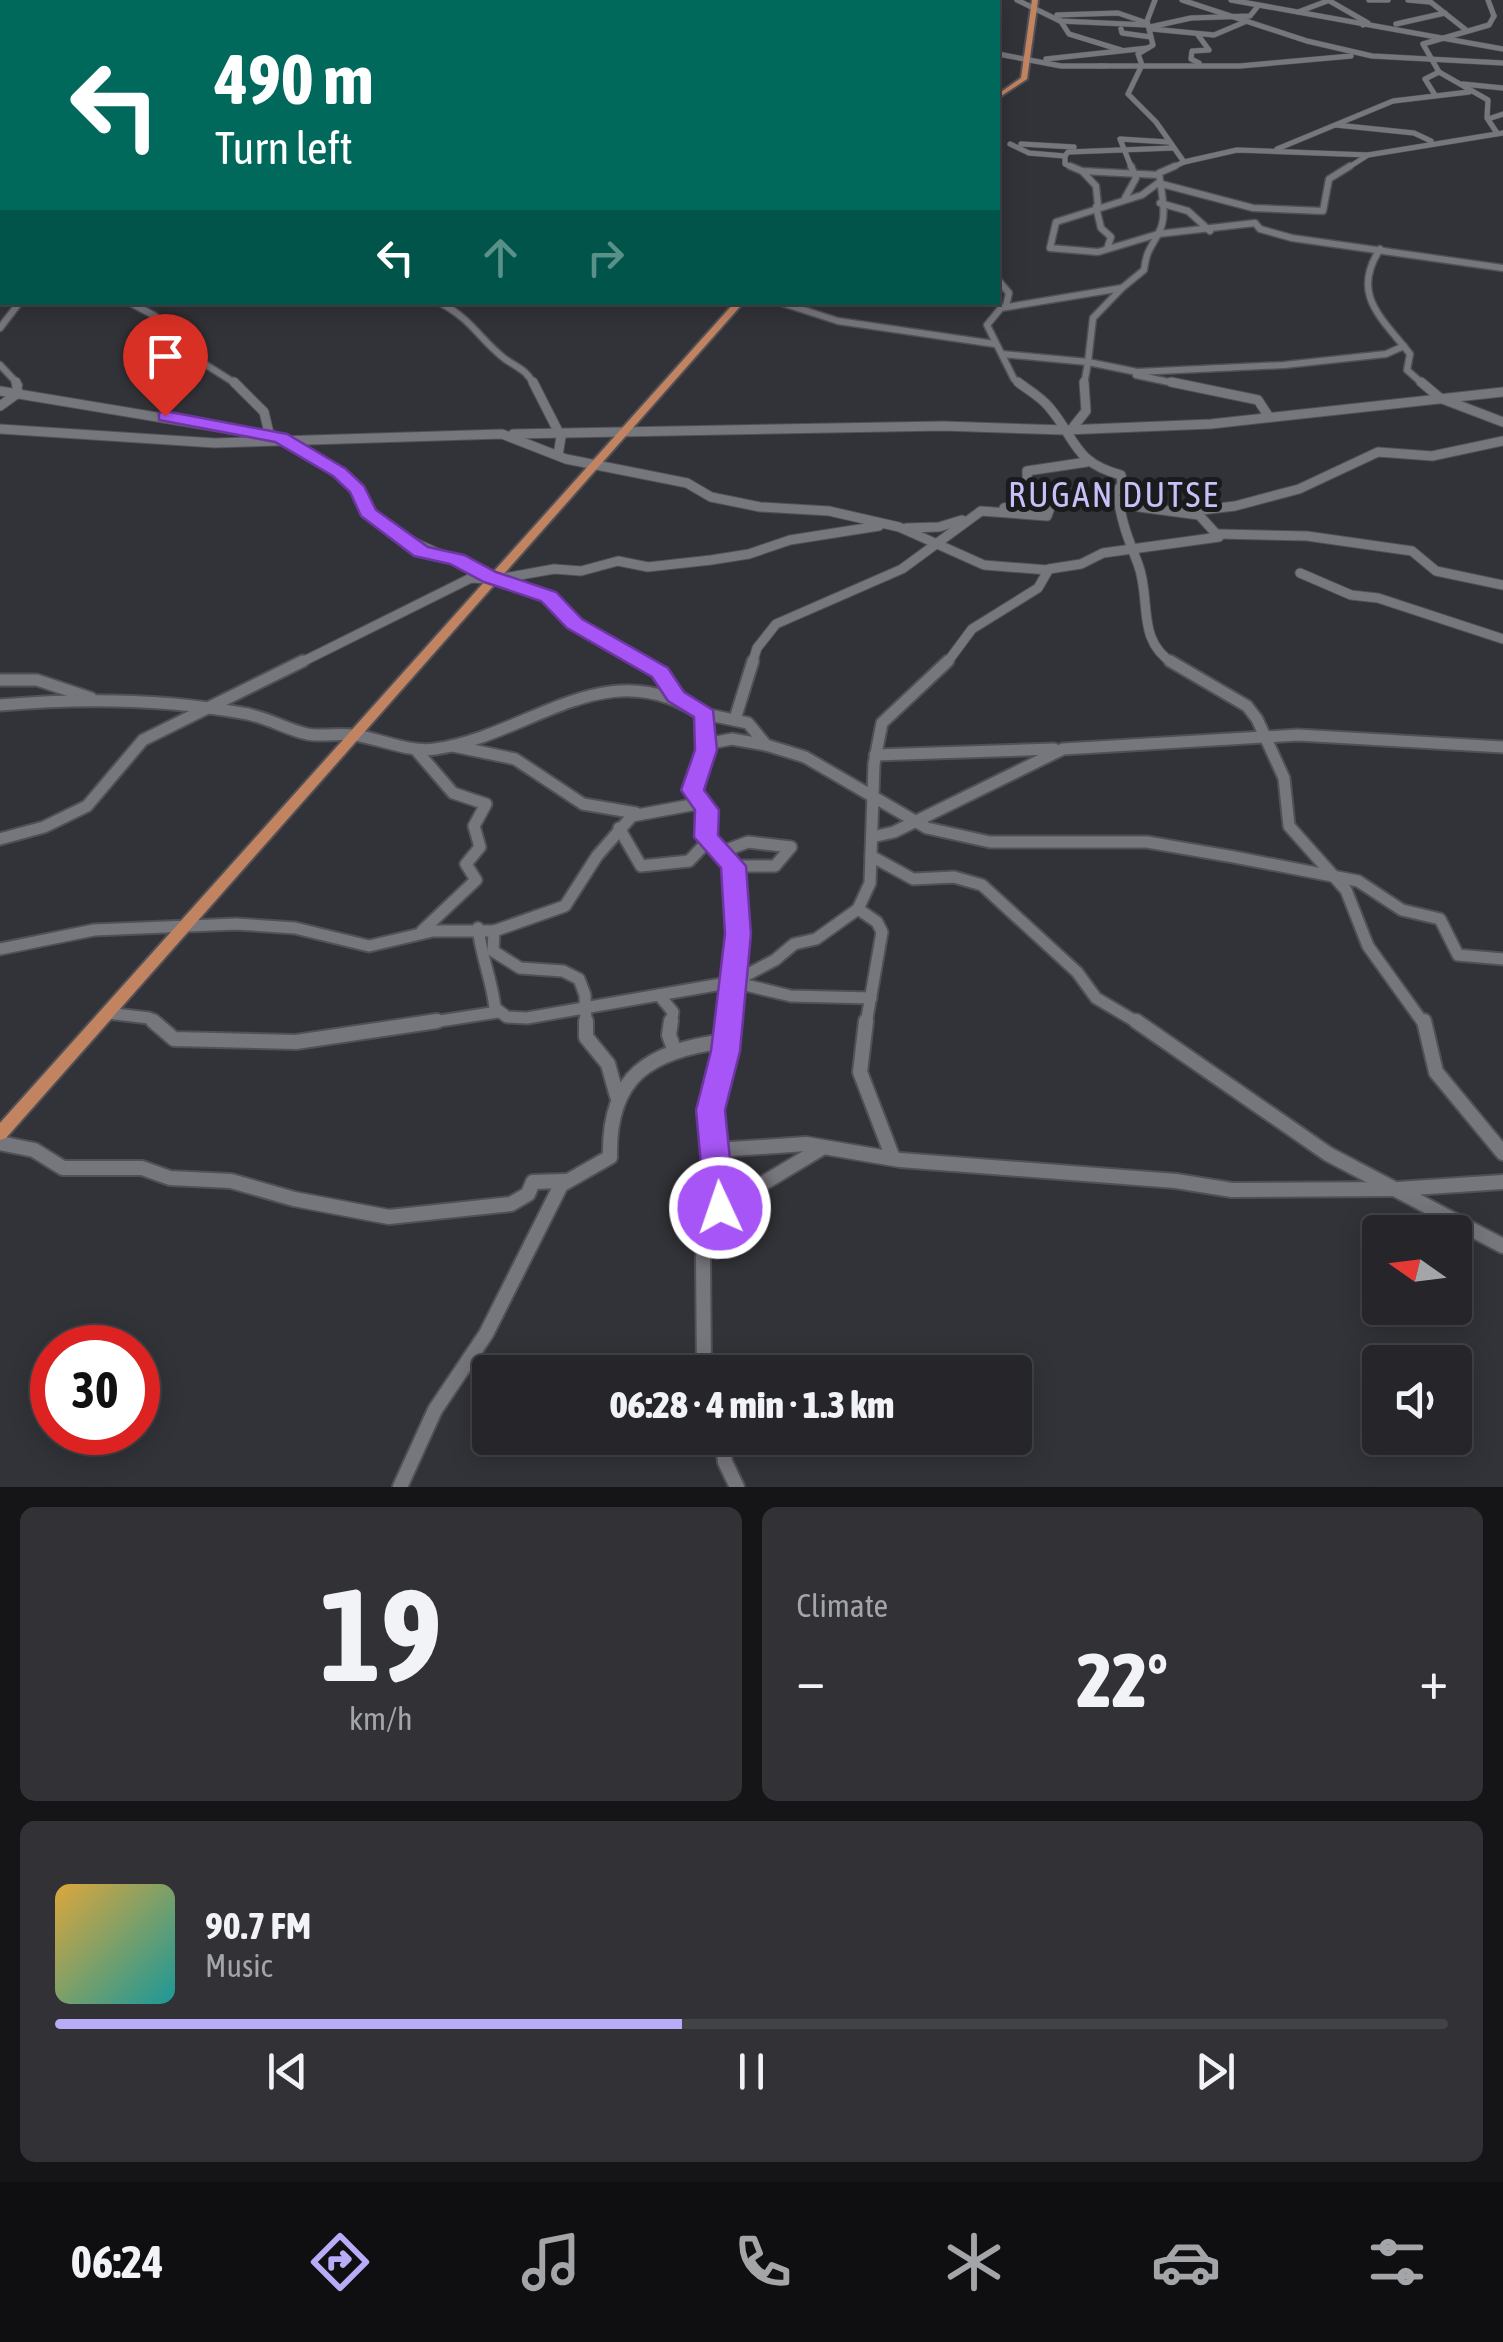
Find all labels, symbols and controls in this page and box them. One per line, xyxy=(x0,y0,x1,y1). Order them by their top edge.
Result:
text: 490 m xyxy=(215,39,374,119)
icon: left xyxy=(50,40,180,170)
text: Turn left xyxy=(215,122,353,174)
icon: left xyxy=(368,230,423,285)
icon: ahead xyxy=(473,230,528,285)
icon: right xyxy=(578,230,633,285)
pin xyxy=(123,314,208,417)
icon: arrive xyxy=(138,329,193,384)
district label: RUGAN DUTSE xyxy=(1008,474,1220,514)
position arrow xyxy=(668,1156,772,1260)
north arrow xyxy=(1362,1215,1472,1325)
map controls xyxy=(1362,1215,1472,1455)
speed limit sign: 30 xyxy=(30,1325,160,1455)
button: sound xyxy=(1362,1345,1472,1455)
text: 06:28 · 4 min · 1.3 km xyxy=(610,1383,894,1426)
text: 19 xyxy=(320,1560,442,1709)
text: Climate xyxy=(797,1587,888,1624)
text: 22° xyxy=(1077,1637,1168,1723)
text: − xyxy=(797,1648,825,1711)
text: + xyxy=(1419,1648,1448,1711)
text: km/h xyxy=(349,1700,412,1737)
text: 90.7 FM xyxy=(205,1904,311,1947)
text: Music xyxy=(205,1947,272,1984)
icon: previous xyxy=(260,2044,315,2099)
icon: pause xyxy=(724,2044,779,2099)
icon: next xyxy=(1188,2044,1243,2099)
icon: directions xyxy=(305,2227,375,2297)
icon: music xyxy=(516,2227,586,2297)
icon: phone xyxy=(728,2227,798,2297)
icon: climate xyxy=(939,2227,1009,2297)
icon: car xyxy=(1151,2227,1221,2297)
icon: filters xyxy=(1362,2227,1432,2297)
text: 06:24 xyxy=(71,2236,163,2288)

